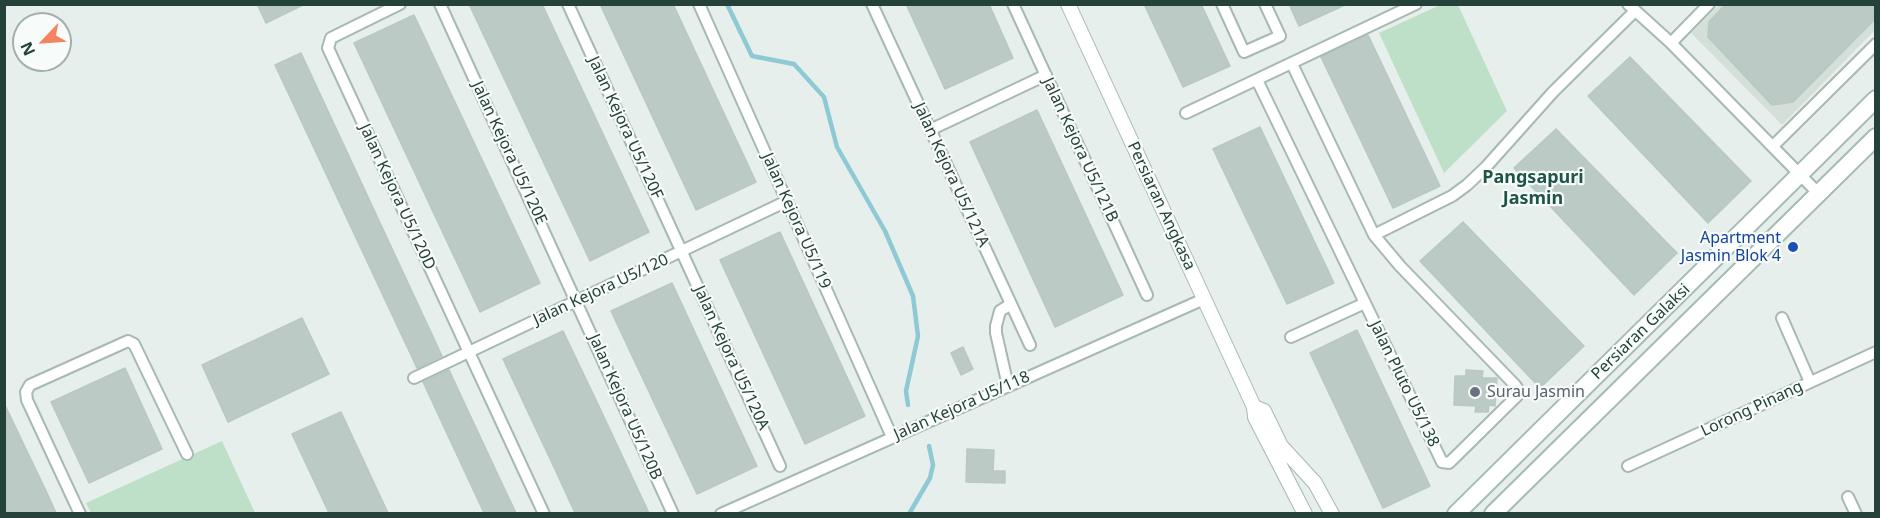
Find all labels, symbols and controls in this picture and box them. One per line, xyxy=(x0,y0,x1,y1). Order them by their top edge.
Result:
north arrow xyxy=(12,12,72,72)
text: N xyxy=(15,38,40,59)
street label: Jalan Kejora U5/120F xyxy=(584,54,666,202)
street label: Jalan Kejora U5/121B xyxy=(1038,75,1122,225)
street label: Jalan Kejora U5/120E xyxy=(467,78,551,228)
street label: Jalan Kejora U5/121A xyxy=(909,100,993,250)
street label: Jalan Kejora U5/120D xyxy=(355,121,439,273)
street label: Persiaran Angkasa xyxy=(1123,139,1199,273)
street label: Jalan Kejora U5/119 xyxy=(757,150,835,292)
district label: Pangsapuri Jasmin xyxy=(1482,167,1584,210)
place label: Apartment Jasmin Blok 4 xyxy=(1681,228,1781,266)
marker: Apartment Jasmin Blok 4 xyxy=(1786,240,1800,254)
street label: Jalan Kejora U5/120 xyxy=(530,250,672,330)
street label: Persiaran Galaksi xyxy=(1588,280,1694,384)
street label: Jalan Kejora U5/120A xyxy=(689,283,773,433)
street label: Jalan Pluto U5/138 xyxy=(1365,318,1443,450)
street label: Jalan Kejora U5/120B xyxy=(584,331,666,483)
street label: Jalan Kejora U5/118 xyxy=(891,367,1033,445)
street label: Lorong Pinang xyxy=(1698,377,1806,441)
place label: Surau Jasmin xyxy=(1487,382,1585,402)
marker: Surau Jasmin xyxy=(1468,385,1482,399)

